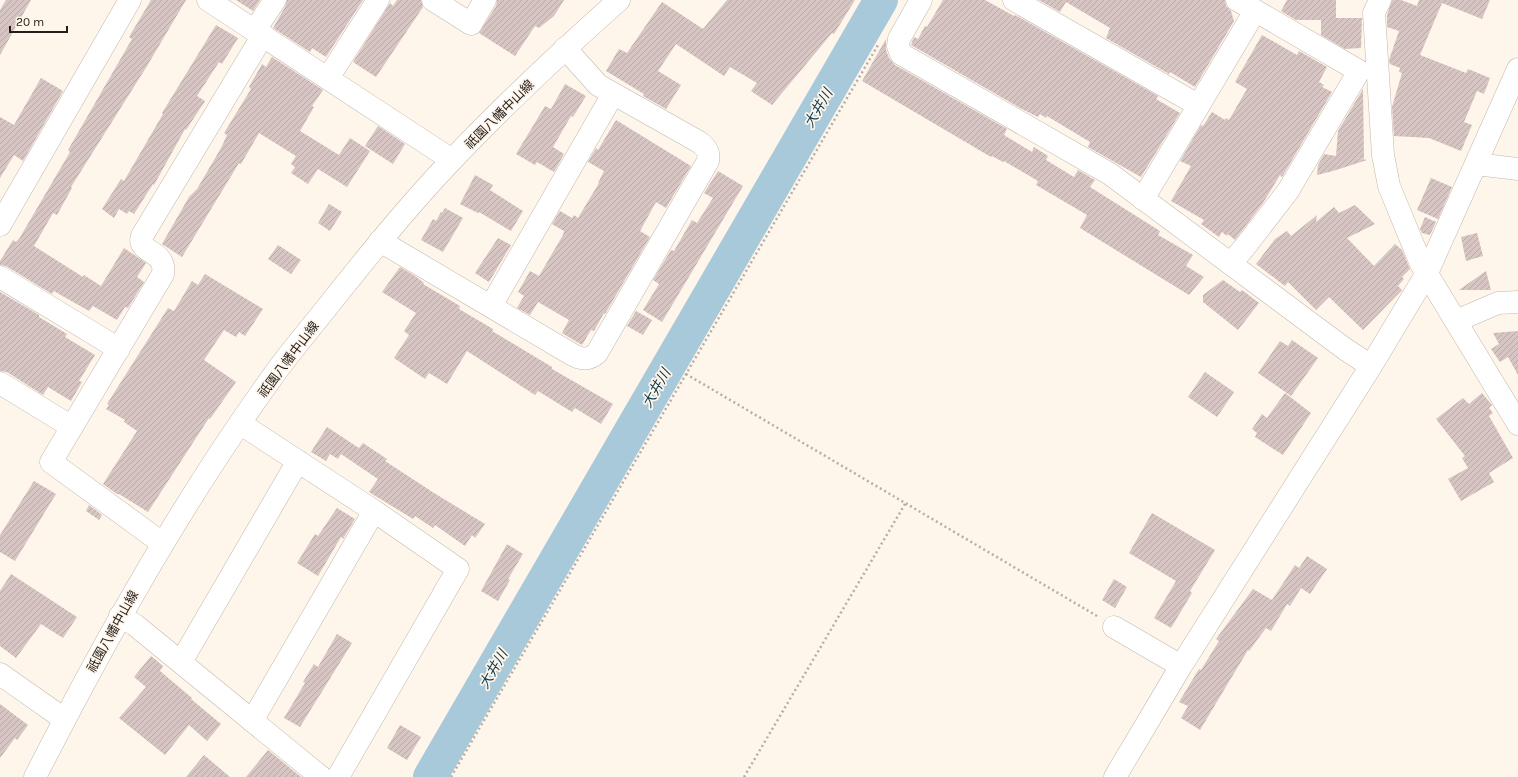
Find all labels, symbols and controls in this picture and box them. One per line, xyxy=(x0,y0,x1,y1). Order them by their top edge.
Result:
scale bar xyxy=(10,8,67,34)
text: 20 m xyxy=(16,15,44,29)
street label: 祇園八幡中山線 xyxy=(462,77,537,152)
water label: 大井川 xyxy=(801,84,837,131)
street label: 祇園八幡中山線 xyxy=(255,318,322,400)
water label: 大井川 xyxy=(639,364,675,411)
street label: 祇園八幡中山線 xyxy=(84,588,141,675)
water label: 大井川 xyxy=(476,645,512,692)

